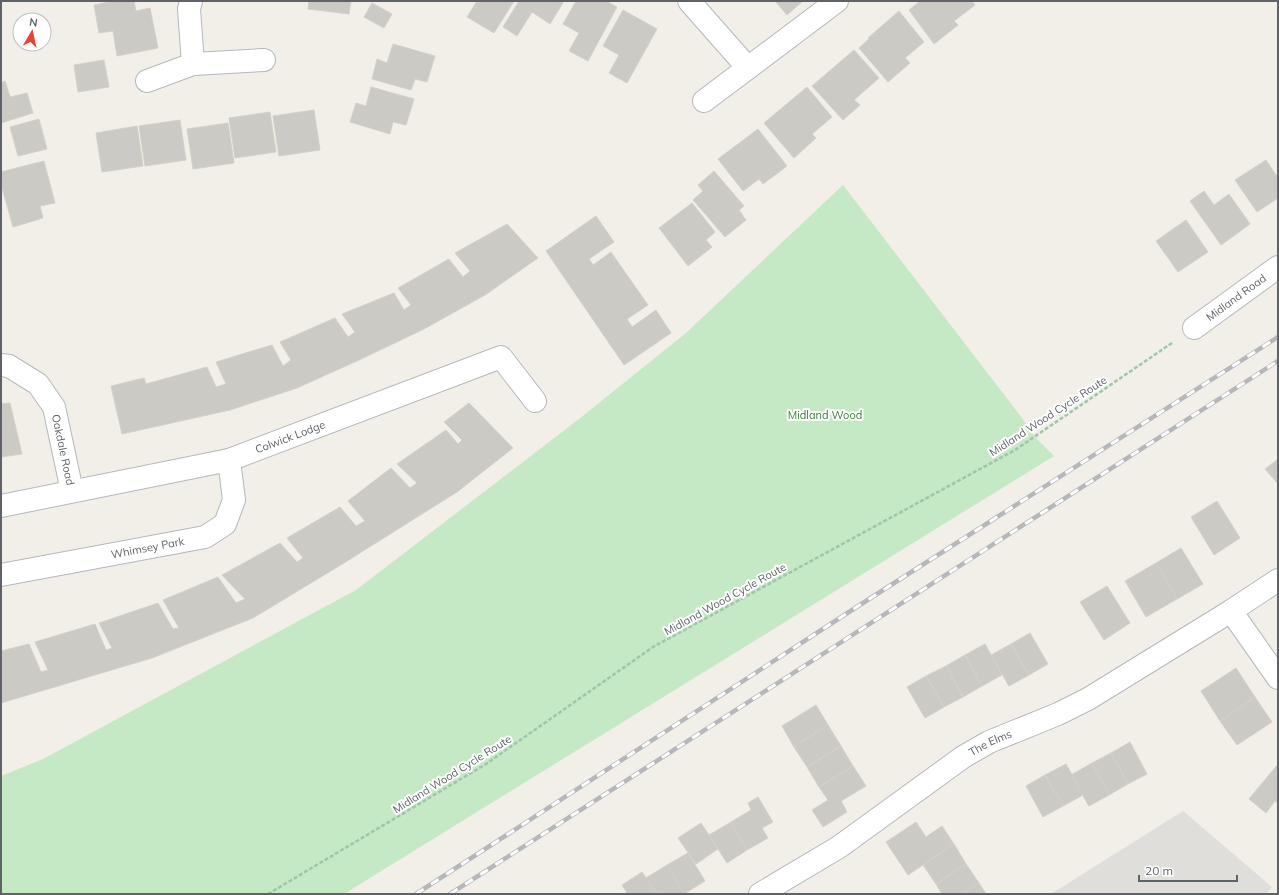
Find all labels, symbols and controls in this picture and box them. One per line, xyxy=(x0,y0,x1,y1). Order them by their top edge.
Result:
north arrow xyxy=(12,12,52,52)
text: N xyxy=(28,15,39,30)
street label: Midland Road xyxy=(1203,271,1269,324)
street label: Midland Wood Cycle Route xyxy=(987,373,1109,459)
park label: Midland Wood xyxy=(788,408,862,422)
street label: Oakdale Road xyxy=(49,413,78,487)
street label: Colwick Lodge xyxy=(253,417,327,456)
street label: Whimsey Park xyxy=(110,534,186,561)
street label: Midland Wood Cycle Route xyxy=(662,560,788,638)
street label: The Elms xyxy=(966,727,1014,759)
street label: Midland Wood Cycle Route xyxy=(390,732,514,816)
scale bar xyxy=(1139,857,1237,883)
text: 20 m xyxy=(1145,863,1173,878)

